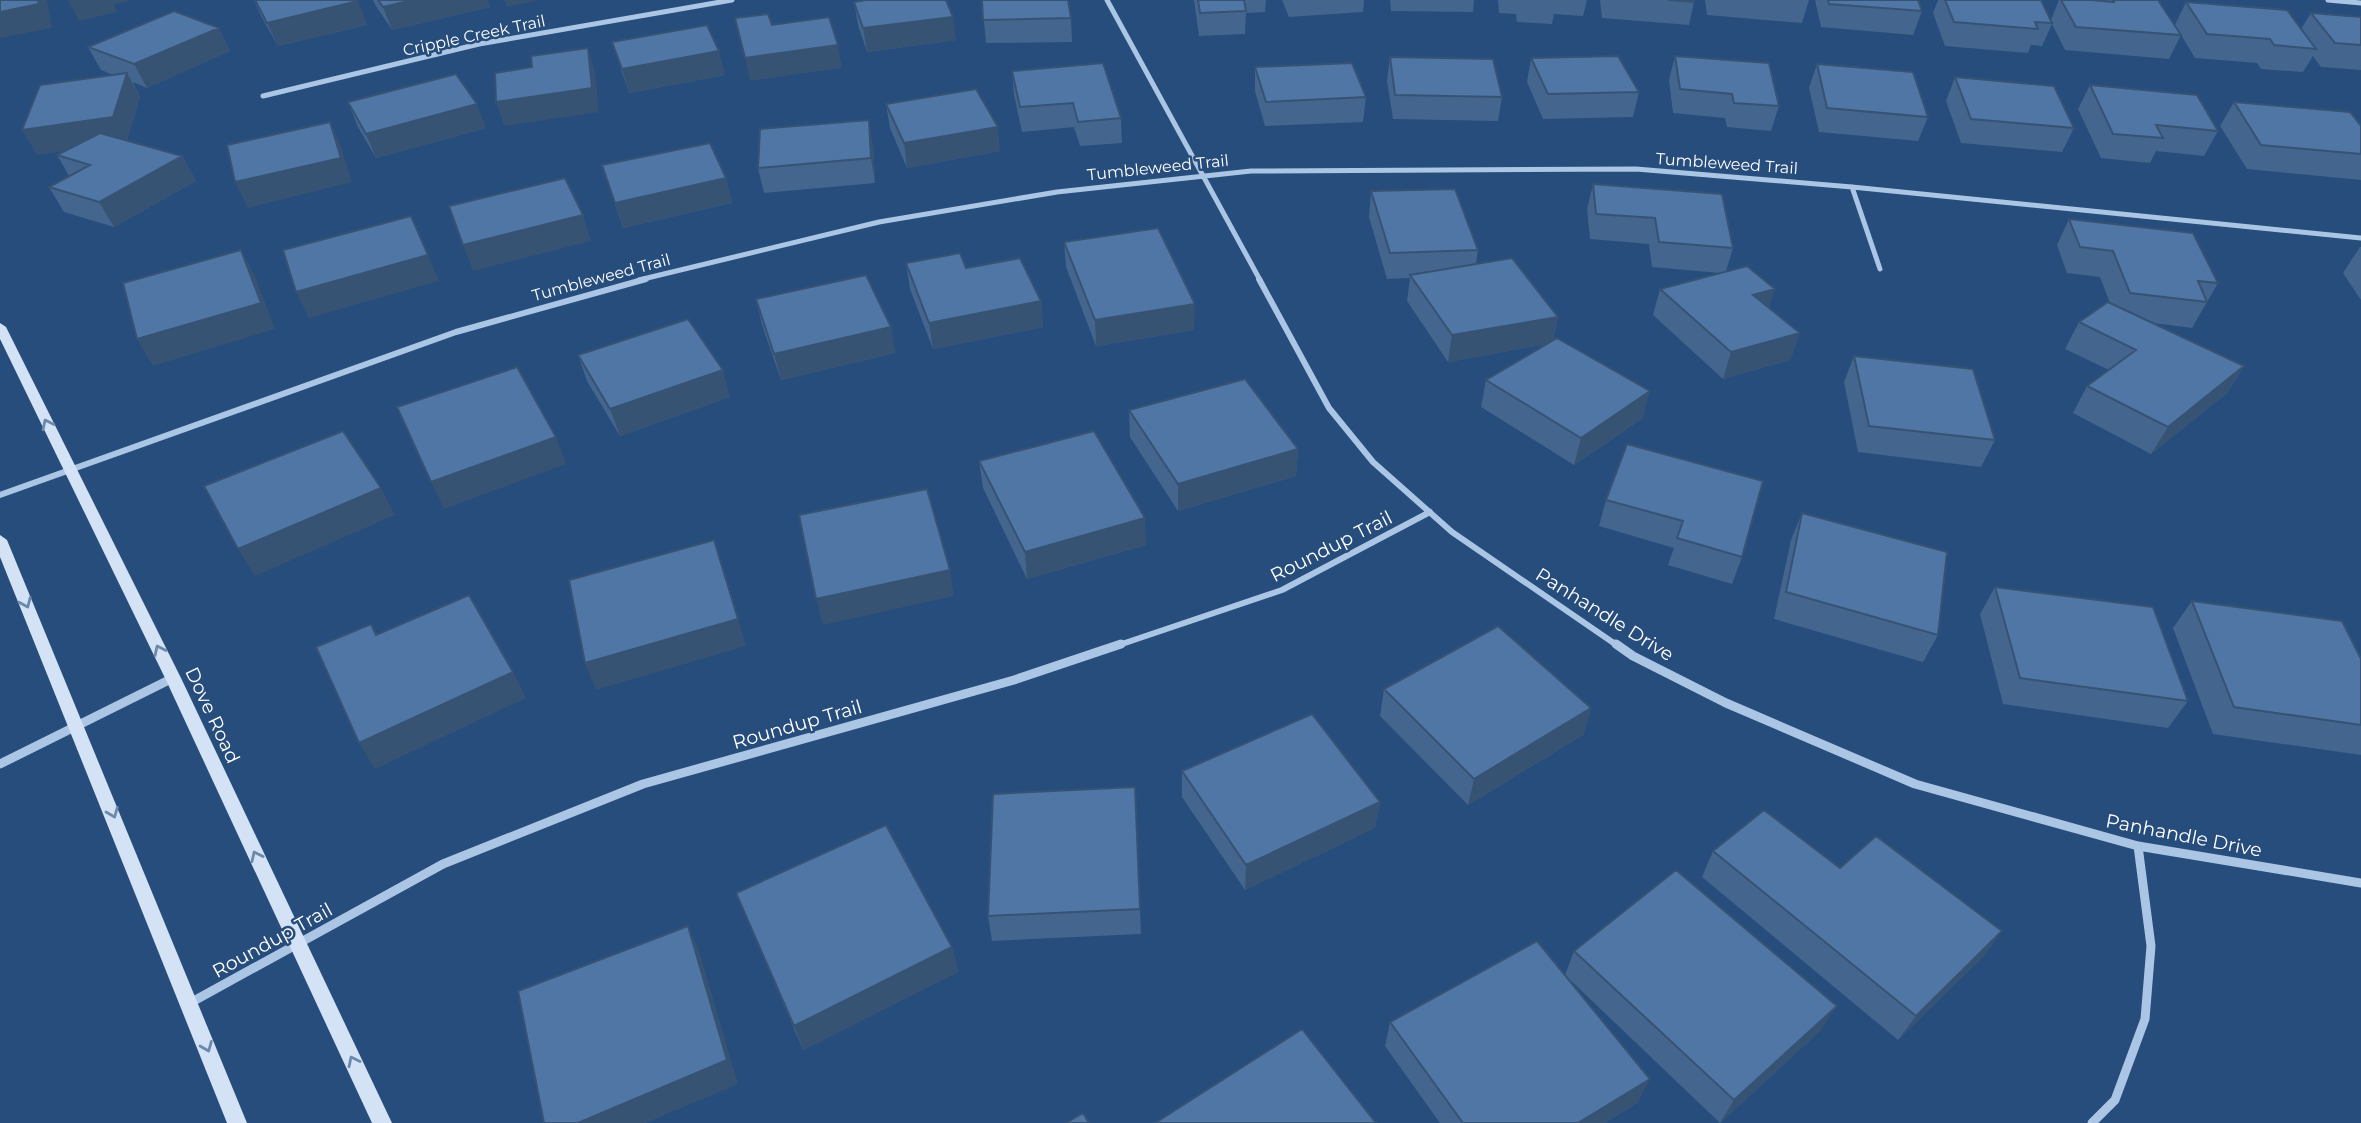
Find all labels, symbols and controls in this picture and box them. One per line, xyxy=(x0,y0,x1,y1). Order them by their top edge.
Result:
street label: Cripple Creek Trail xyxy=(401,11,547,60)
street label: Tumbleweed Trail xyxy=(1655,149,1799,178)
street label: Tumbleweed Trail xyxy=(1086,151,1230,184)
street label: Tumbleweed Trail xyxy=(530,250,672,305)
one-way arrow xyxy=(42,419,56,431)
street label: Roundup Trail xyxy=(1266,506,1396,587)
street label: Panhandle Drive xyxy=(1531,563,1678,666)
one-way arrow xyxy=(18,596,32,608)
one-way arrow xyxy=(153,645,167,657)
street label: Dove Road xyxy=(180,663,245,767)
street label: Roundup Trail xyxy=(730,695,865,754)
one-way arrow xyxy=(104,806,118,818)
street label: Panhandle Drive xyxy=(2104,809,2264,862)
one-way arrow xyxy=(250,851,264,863)
street label: Roundup Trail xyxy=(208,898,336,983)
one-way arrow xyxy=(198,1040,212,1052)
one-way arrow xyxy=(347,1056,361,1068)

